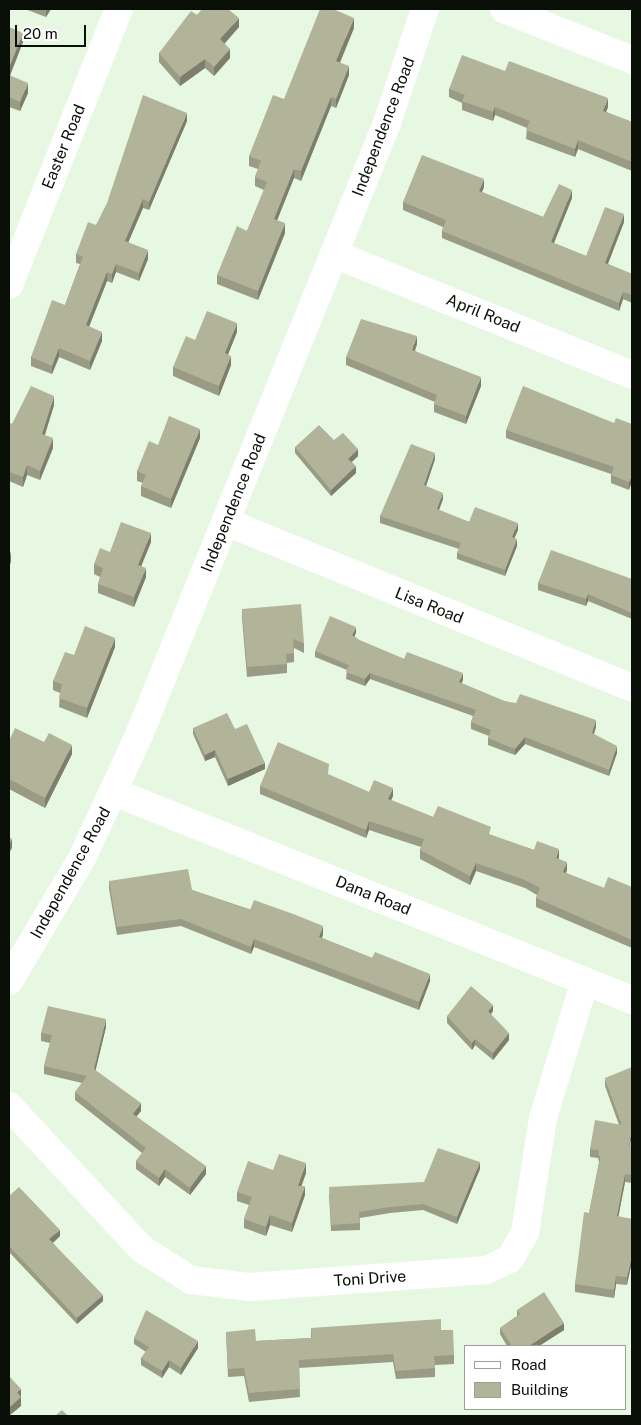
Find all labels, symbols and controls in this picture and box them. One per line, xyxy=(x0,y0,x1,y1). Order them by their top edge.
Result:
scale bar xyxy=(18,15,89,47)
text: 20 m xyxy=(23,25,58,42)
street label: Independence Road xyxy=(349,55,419,199)
street label: Easter Road xyxy=(38,102,90,192)
street label: April Road xyxy=(443,291,523,337)
street label: Independence Road xyxy=(197,431,271,575)
street label: Lisa Road xyxy=(392,584,466,628)
street label: Independence Road xyxy=(27,804,115,942)
street label: Dana Road xyxy=(332,872,414,920)
street label: Toni Drive xyxy=(333,1267,407,1291)
legend xyxy=(463,1345,626,1410)
text: Road xyxy=(511,1356,547,1373)
text: Building xyxy=(511,1381,569,1398)

